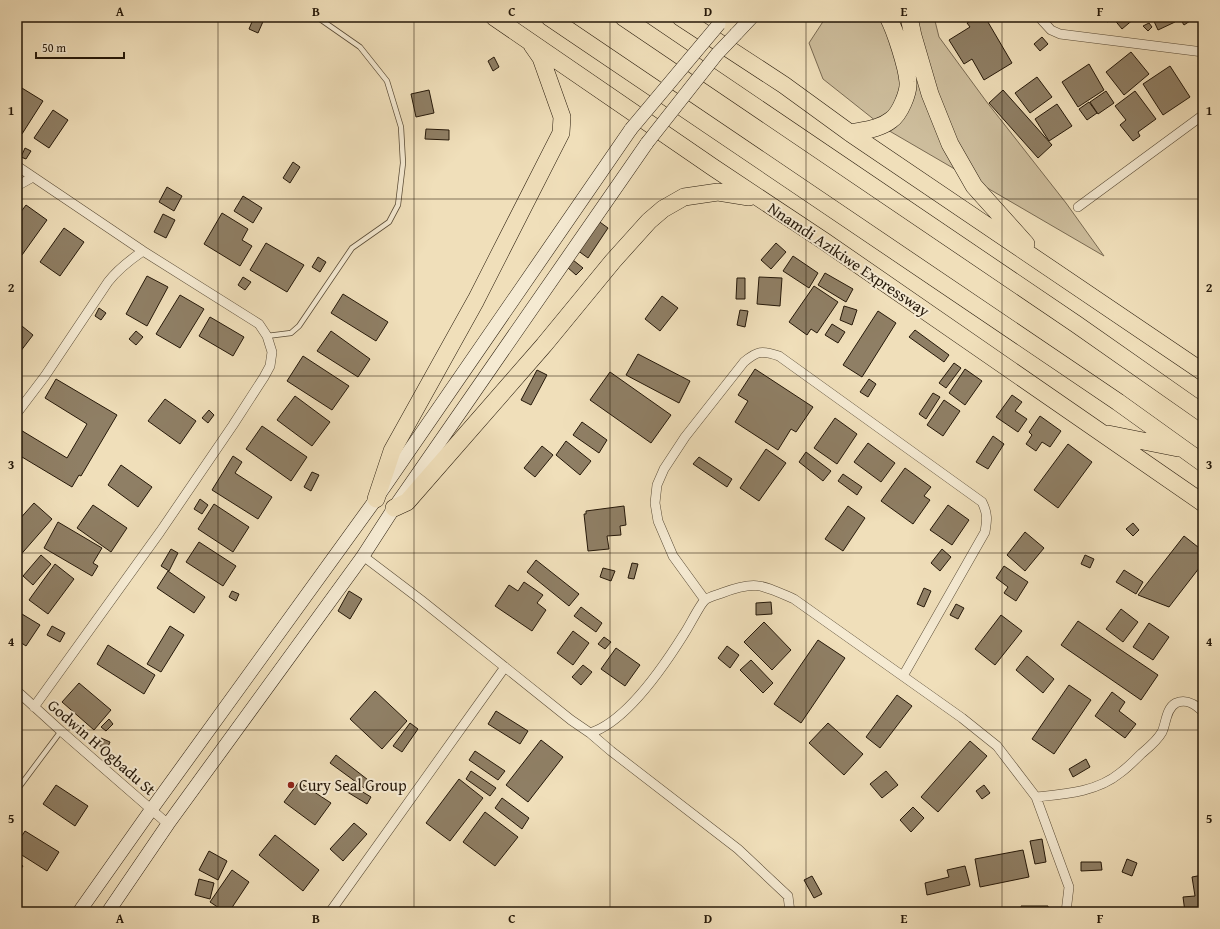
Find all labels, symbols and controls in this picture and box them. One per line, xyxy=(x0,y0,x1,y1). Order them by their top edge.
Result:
text: A xyxy=(116,2,125,21)
text: B xyxy=(312,2,320,21)
text: C xyxy=(508,2,516,21)
text: D xyxy=(704,2,712,21)
text: E xyxy=(901,2,908,21)
text: F xyxy=(1097,2,1104,21)
scale bar xyxy=(36,34,124,60)
text: 50 m xyxy=(42,39,66,56)
text: 1 xyxy=(8,101,14,120)
text: 1 xyxy=(1206,101,1212,120)
street label: Nnamdi Azikiwe Expressway xyxy=(763,196,935,322)
text: 2 xyxy=(8,278,15,297)
text: 2 xyxy=(1206,278,1213,297)
text: 3 xyxy=(8,455,14,474)
text: 3 xyxy=(1206,455,1212,474)
text: 4 xyxy=(8,632,15,651)
text: 4 xyxy=(1206,632,1213,651)
street label: Godwin H Ogbadu St xyxy=(43,693,162,801)
place label: Cury Seal Group xyxy=(299,773,407,797)
marker: Cury Seal Group xyxy=(286,780,296,790)
text: 5 xyxy=(8,809,15,828)
text: 5 xyxy=(1206,809,1213,828)
text: A xyxy=(116,909,125,928)
text: B xyxy=(312,909,320,928)
text: C xyxy=(508,909,516,928)
text: D xyxy=(704,909,712,928)
text: E xyxy=(901,909,908,928)
text: F xyxy=(1097,909,1104,928)

